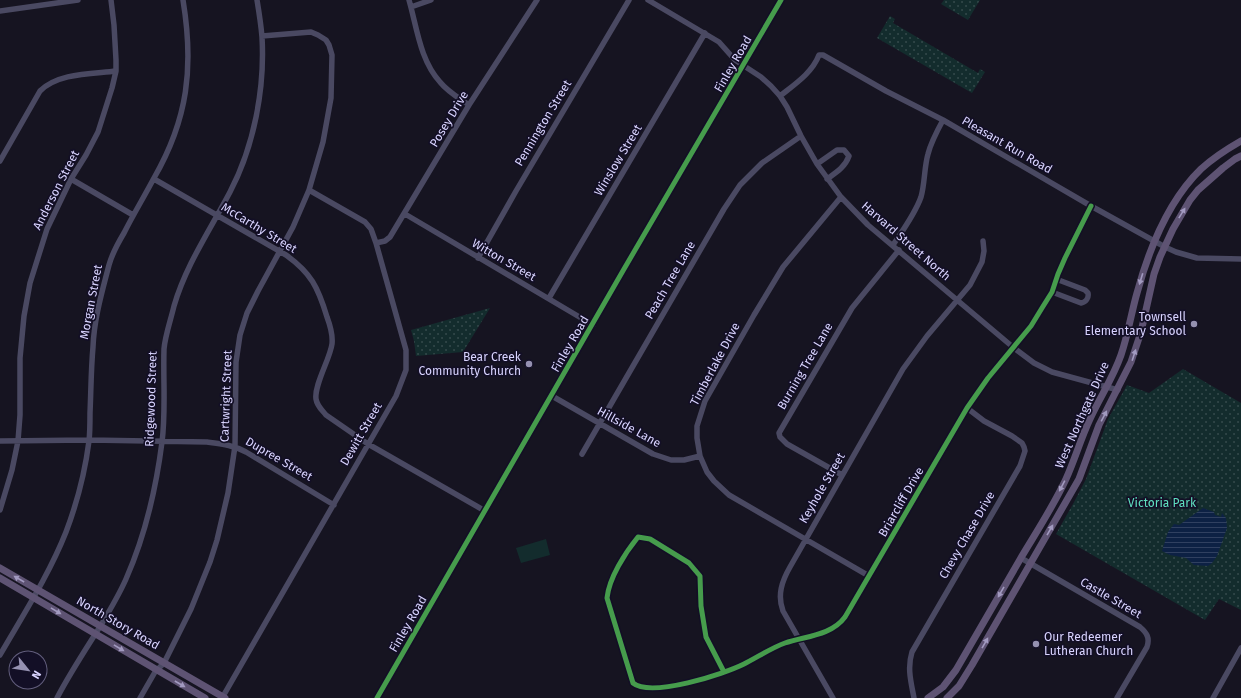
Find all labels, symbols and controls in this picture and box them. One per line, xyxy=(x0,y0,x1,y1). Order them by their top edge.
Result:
street label: Finley Road xyxy=(711,33,755,95)
street label: Pennington Street xyxy=(512,77,575,169)
street label: Posey Drive xyxy=(427,88,471,150)
street label: Pleasant Run Road xyxy=(959,113,1055,177)
street label: Winslow Street xyxy=(591,121,645,198)
street label: Anderson Street xyxy=(30,147,82,232)
street label: Harvard Street North xyxy=(859,199,953,283)
street label: McCarthy Street xyxy=(219,200,300,256)
one-way arrow xyxy=(1179,207,1186,219)
street label: Witton Street xyxy=(470,236,539,284)
street label: Peach Tree Lane xyxy=(642,238,698,322)
street label: Morgan Street xyxy=(77,263,105,341)
one-way arrow xyxy=(1138,273,1144,285)
place label: Townsell Elementary School xyxy=(1084,310,1186,338)
street label: Finley Road xyxy=(548,313,592,375)
marker: Townsell Elementary School xyxy=(1189,319,1199,329)
street label: Timberlake Drive xyxy=(687,320,743,408)
street label: Burning Tree Lane xyxy=(774,320,836,412)
one-way arrow xyxy=(1131,348,1137,360)
street label: Cartwright Street xyxy=(217,349,235,442)
street label: Ridgewood Street xyxy=(142,350,160,447)
place label: Bear Creek Community Church xyxy=(419,350,522,378)
marker: Bear Creek Community Church xyxy=(524,359,534,369)
street label: West Northgate Drive xyxy=(1052,360,1112,470)
street label: Dewitt Street xyxy=(337,399,385,468)
street label: Hillside Lane xyxy=(595,404,663,450)
one-way arrow xyxy=(1101,410,1107,422)
street label: Dupree Street xyxy=(243,434,316,484)
street label: Keyhole Street xyxy=(796,450,848,526)
street label: Briarcliff Drive xyxy=(875,465,927,539)
one-way arrow xyxy=(1059,480,1066,492)
street label: Chevy Chase Drive xyxy=(936,489,998,581)
park label: Victoria Park xyxy=(1128,496,1197,510)
one-way arrow xyxy=(1046,524,1053,536)
one-way arrow xyxy=(13,575,25,582)
street label: Castle Street xyxy=(1078,575,1145,622)
one-way arrow xyxy=(998,586,1005,598)
street label: Finley Road xyxy=(386,593,430,655)
street label: North Story Road xyxy=(74,594,162,652)
one-way arrow xyxy=(50,607,62,614)
place label: Our Redeemer Lutheran Church xyxy=(1044,630,1133,658)
one-way arrow xyxy=(981,637,988,649)
marker: Our Redeemer Lutheran Church xyxy=(1031,639,1041,649)
one-way arrow xyxy=(113,644,125,651)
north arrow xyxy=(8,650,48,690)
text: N xyxy=(29,668,44,681)
one-way arrow xyxy=(174,680,186,687)

